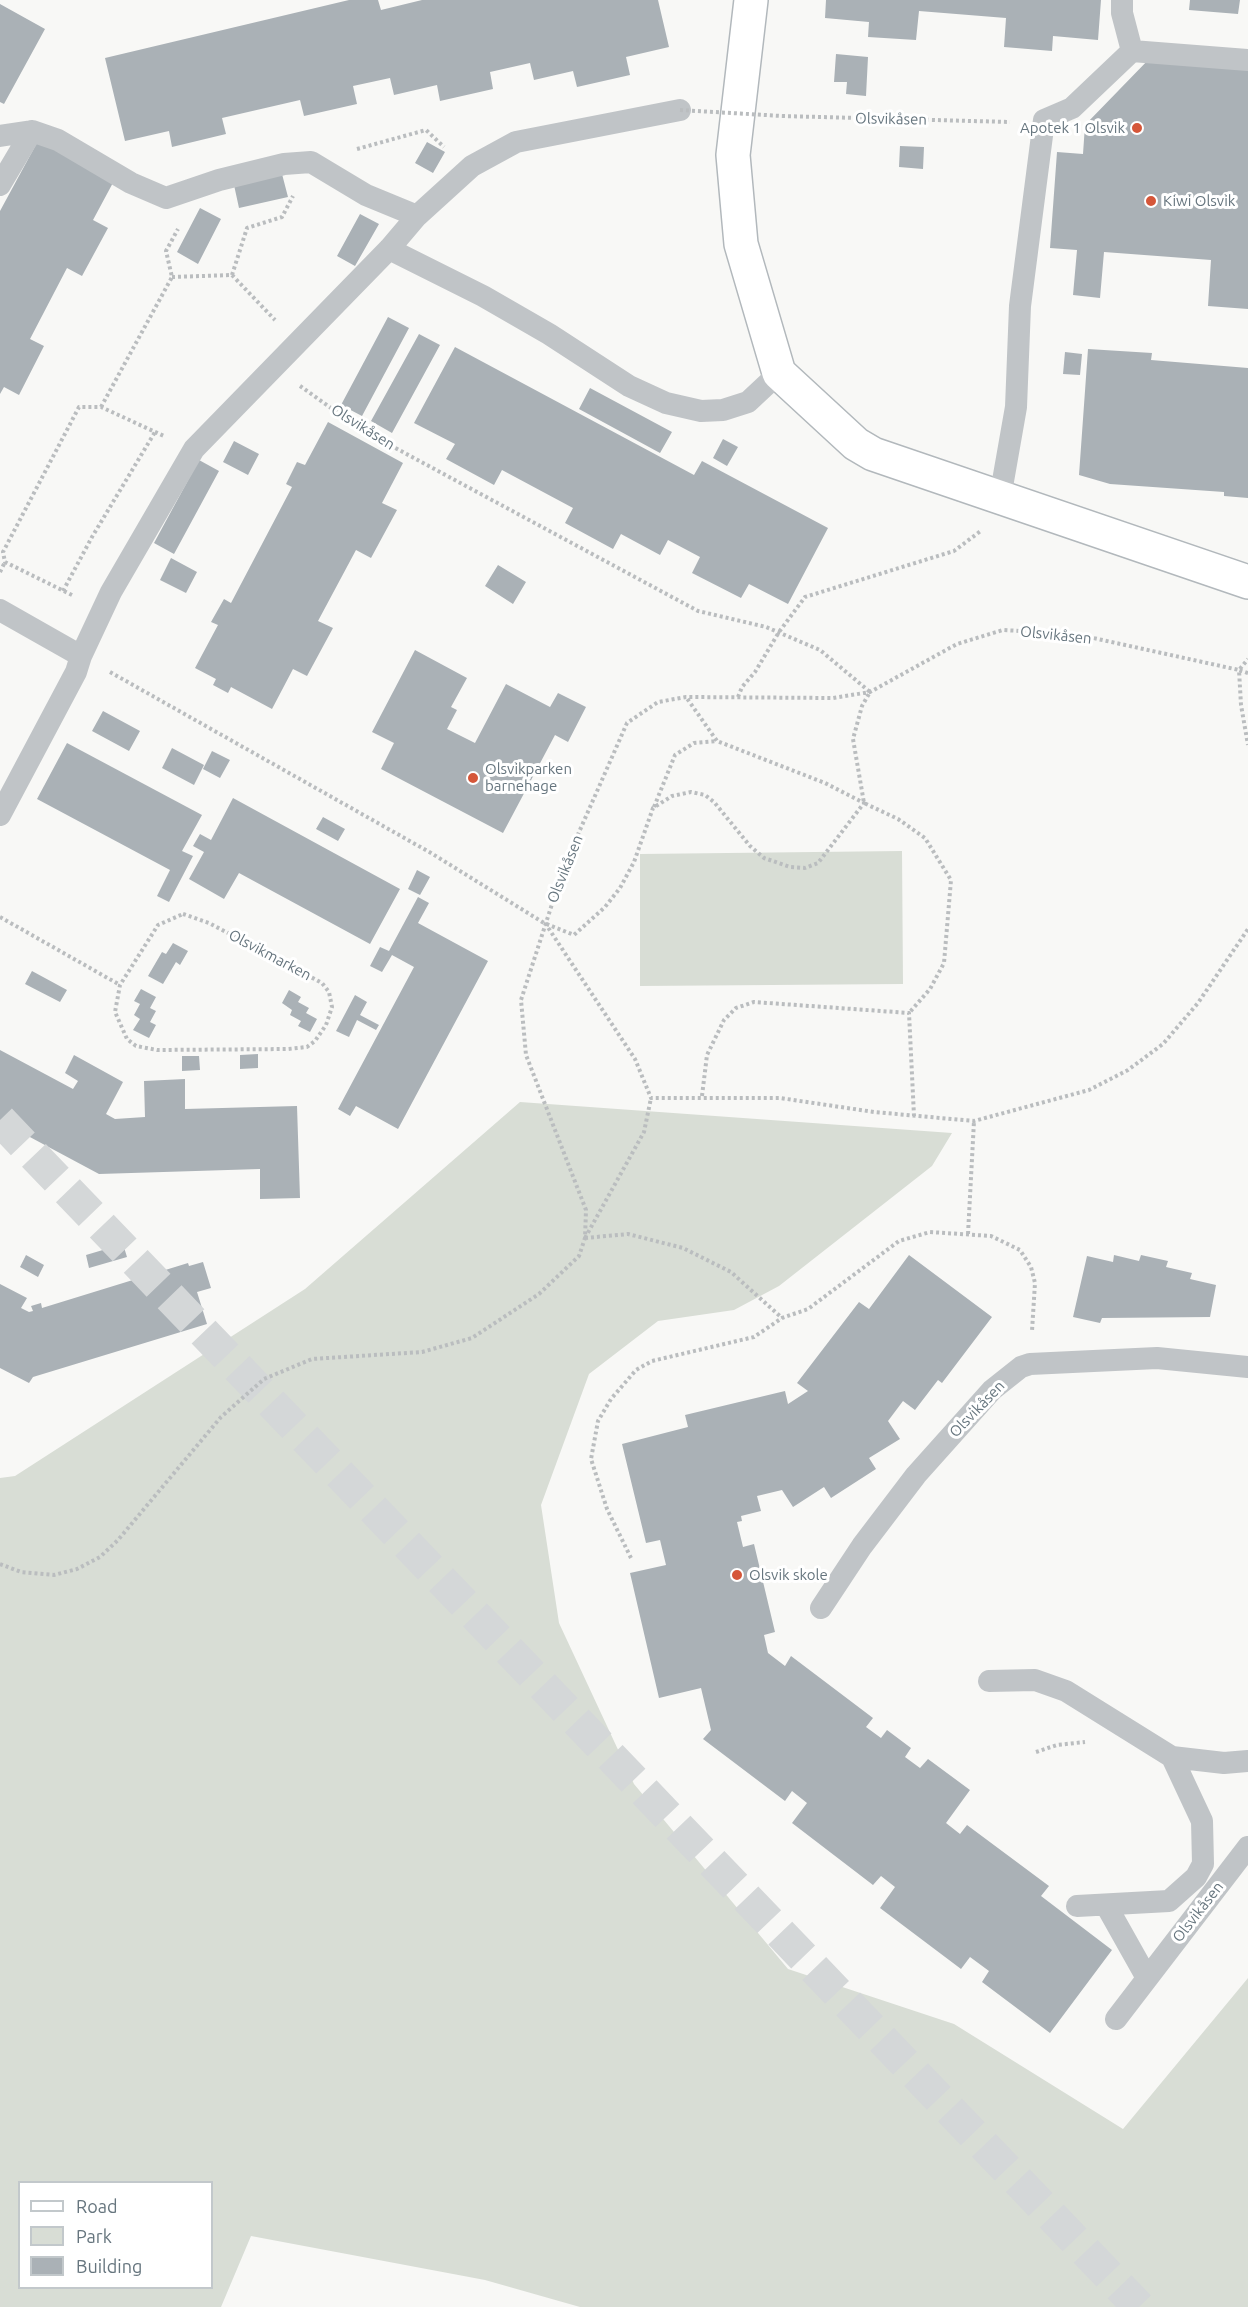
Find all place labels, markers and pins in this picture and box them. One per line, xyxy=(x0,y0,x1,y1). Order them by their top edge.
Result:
place label: Apotek 1 Olsvik xyxy=(1020,119,1125,137)
marker: Apotek 1 Olsvik xyxy=(1130,121,1144,135)
place label: Kiwi Olsvik xyxy=(1163,192,1235,210)
marker: Kiwi Olsvik xyxy=(1144,194,1158,208)
place label: Olsvikparken barnehage xyxy=(485,760,572,795)
marker: Olsvikparken barnehage xyxy=(466,771,480,785)
place label: Olsvik skole xyxy=(749,1566,828,1584)
marker: Olsvik skole xyxy=(730,1568,744,1582)

